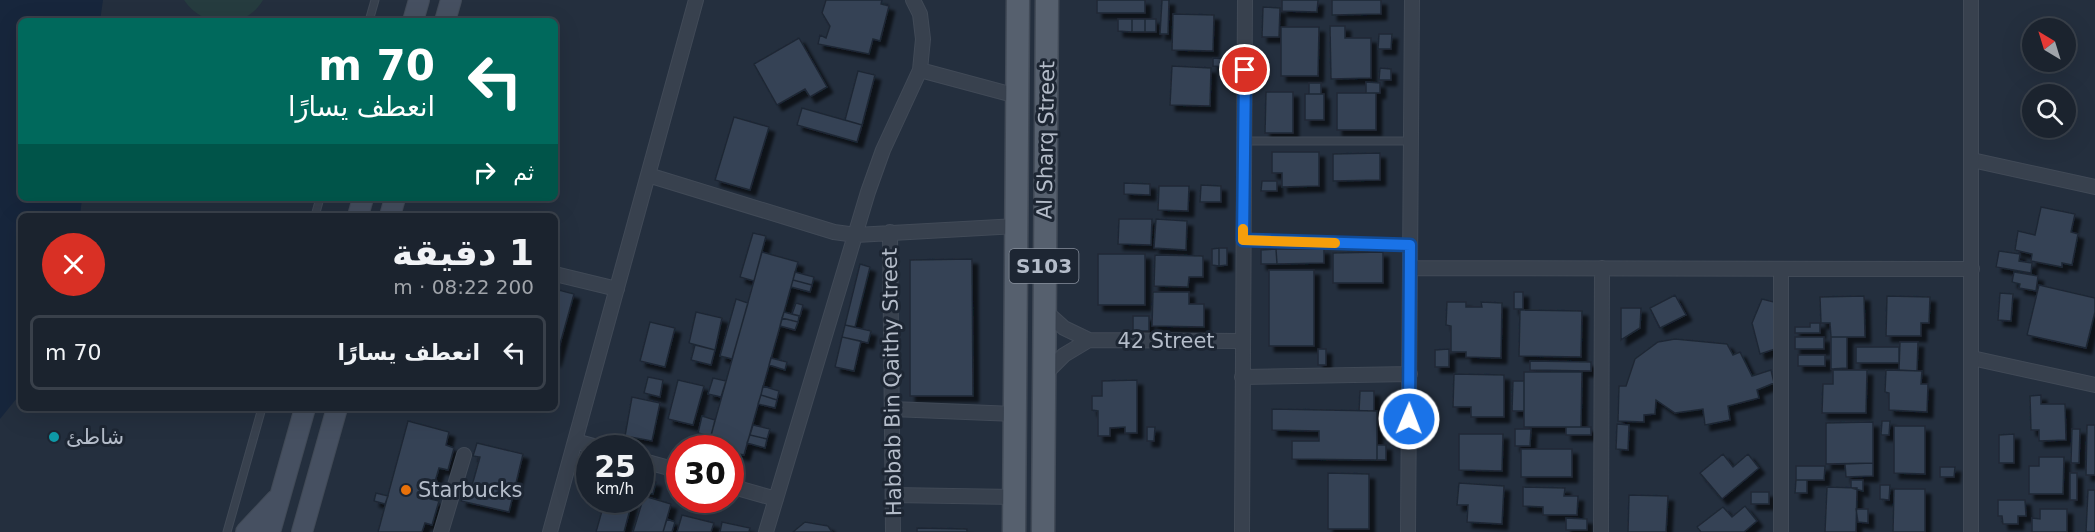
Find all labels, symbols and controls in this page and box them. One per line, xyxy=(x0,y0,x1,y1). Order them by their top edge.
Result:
north arrow xyxy=(2022,18,2076,72)
map controls xyxy=(2022,18,2076,138)
text: 70 m xyxy=(318,41,435,90)
icon: left xyxy=(456,42,534,120)
pin xyxy=(1219,44,1270,95)
icon: arrive xyxy=(1228,53,1261,86)
street label: Al Sharq Street xyxy=(1033,61,1059,219)
button: search xyxy=(2022,84,2076,138)
text: انعطف يسارًا xyxy=(288,91,435,122)
icon: right xyxy=(468,156,501,189)
text: ثم xyxy=(513,160,534,185)
text: 1 دقيقة xyxy=(392,232,534,273)
button: close xyxy=(42,233,105,296)
street label: Habbab Bin Qaithy Street xyxy=(878,248,906,516)
road number: S103 xyxy=(1010,249,1078,283)
text: 200 m · 08:22 xyxy=(393,275,534,299)
street label: 42 Street xyxy=(1117,329,1215,353)
icon: left xyxy=(498,336,531,369)
text: 70 m xyxy=(45,340,101,365)
text: انعطف يسارًا xyxy=(337,340,480,365)
position arrow xyxy=(1377,387,1441,451)
place label: شاطئ xyxy=(66,425,124,449)
marker: شاطئ xyxy=(47,430,61,444)
speed limit sign: 30 xyxy=(666,435,744,513)
text: 25 xyxy=(594,449,636,484)
place label: Starbucks xyxy=(418,478,522,502)
text: km/h xyxy=(596,480,634,498)
marker: Starbucks xyxy=(399,483,413,497)

